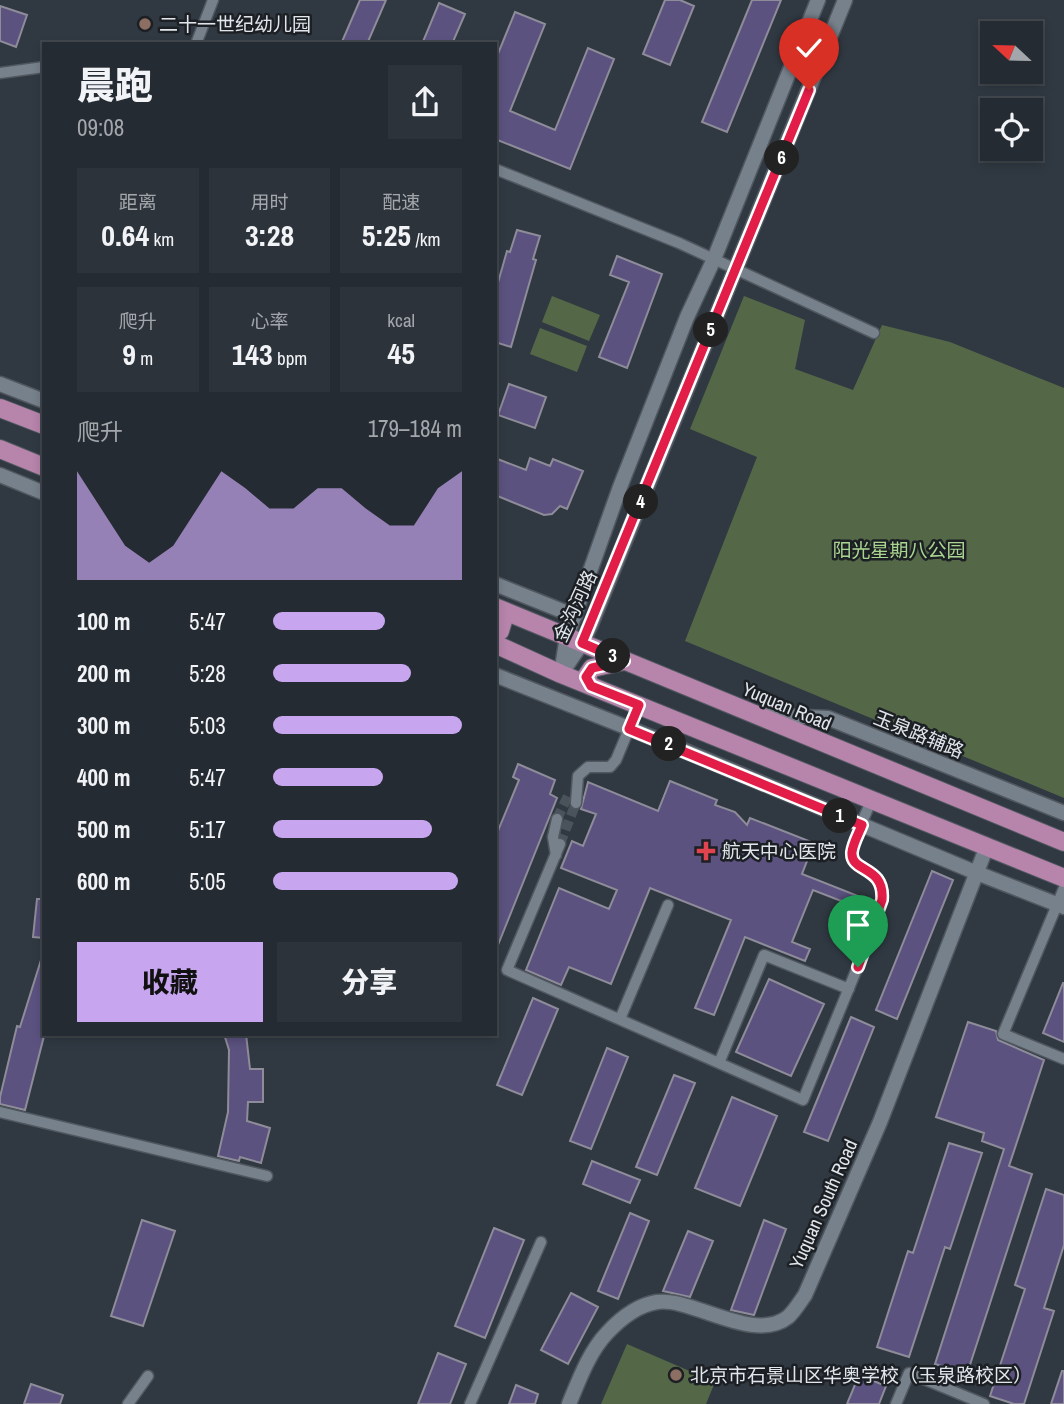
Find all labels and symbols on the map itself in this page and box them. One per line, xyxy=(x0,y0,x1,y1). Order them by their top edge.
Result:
place label: 二十一世纪幼儿园 xyxy=(159,11,311,37)
marker: 二十一世纪幼儿园 xyxy=(137,16,153,32)
pin xyxy=(779,18,839,90)
north arrow xyxy=(980,21,1043,84)
pin: 6 xyxy=(764,140,800,176)
pin: 5 xyxy=(694,312,728,348)
pin: 4 xyxy=(624,484,658,520)
park label: 阳光星期八公园 xyxy=(832,537,966,563)
street label: 金沟河路 xyxy=(547,566,603,646)
pin: 3 xyxy=(596,638,630,674)
street label: Yuquan Road xyxy=(738,676,836,736)
street label: 玉泉路辅路 xyxy=(870,704,968,764)
pin: 2 xyxy=(652,726,686,762)
pin: 1 xyxy=(822,798,858,834)
place label: 航天中心医院 xyxy=(722,838,836,864)
marker: 航天中心医院 xyxy=(696,841,716,861)
pin xyxy=(828,895,888,967)
street label: Yuquan South Road xyxy=(783,1135,863,1273)
place label: 北京市石景山区华奥学校（玉泉路校区） xyxy=(690,1362,1032,1388)
marker: 北京市石景山区华奥学校（玉泉路校区） xyxy=(668,1367,684,1383)

